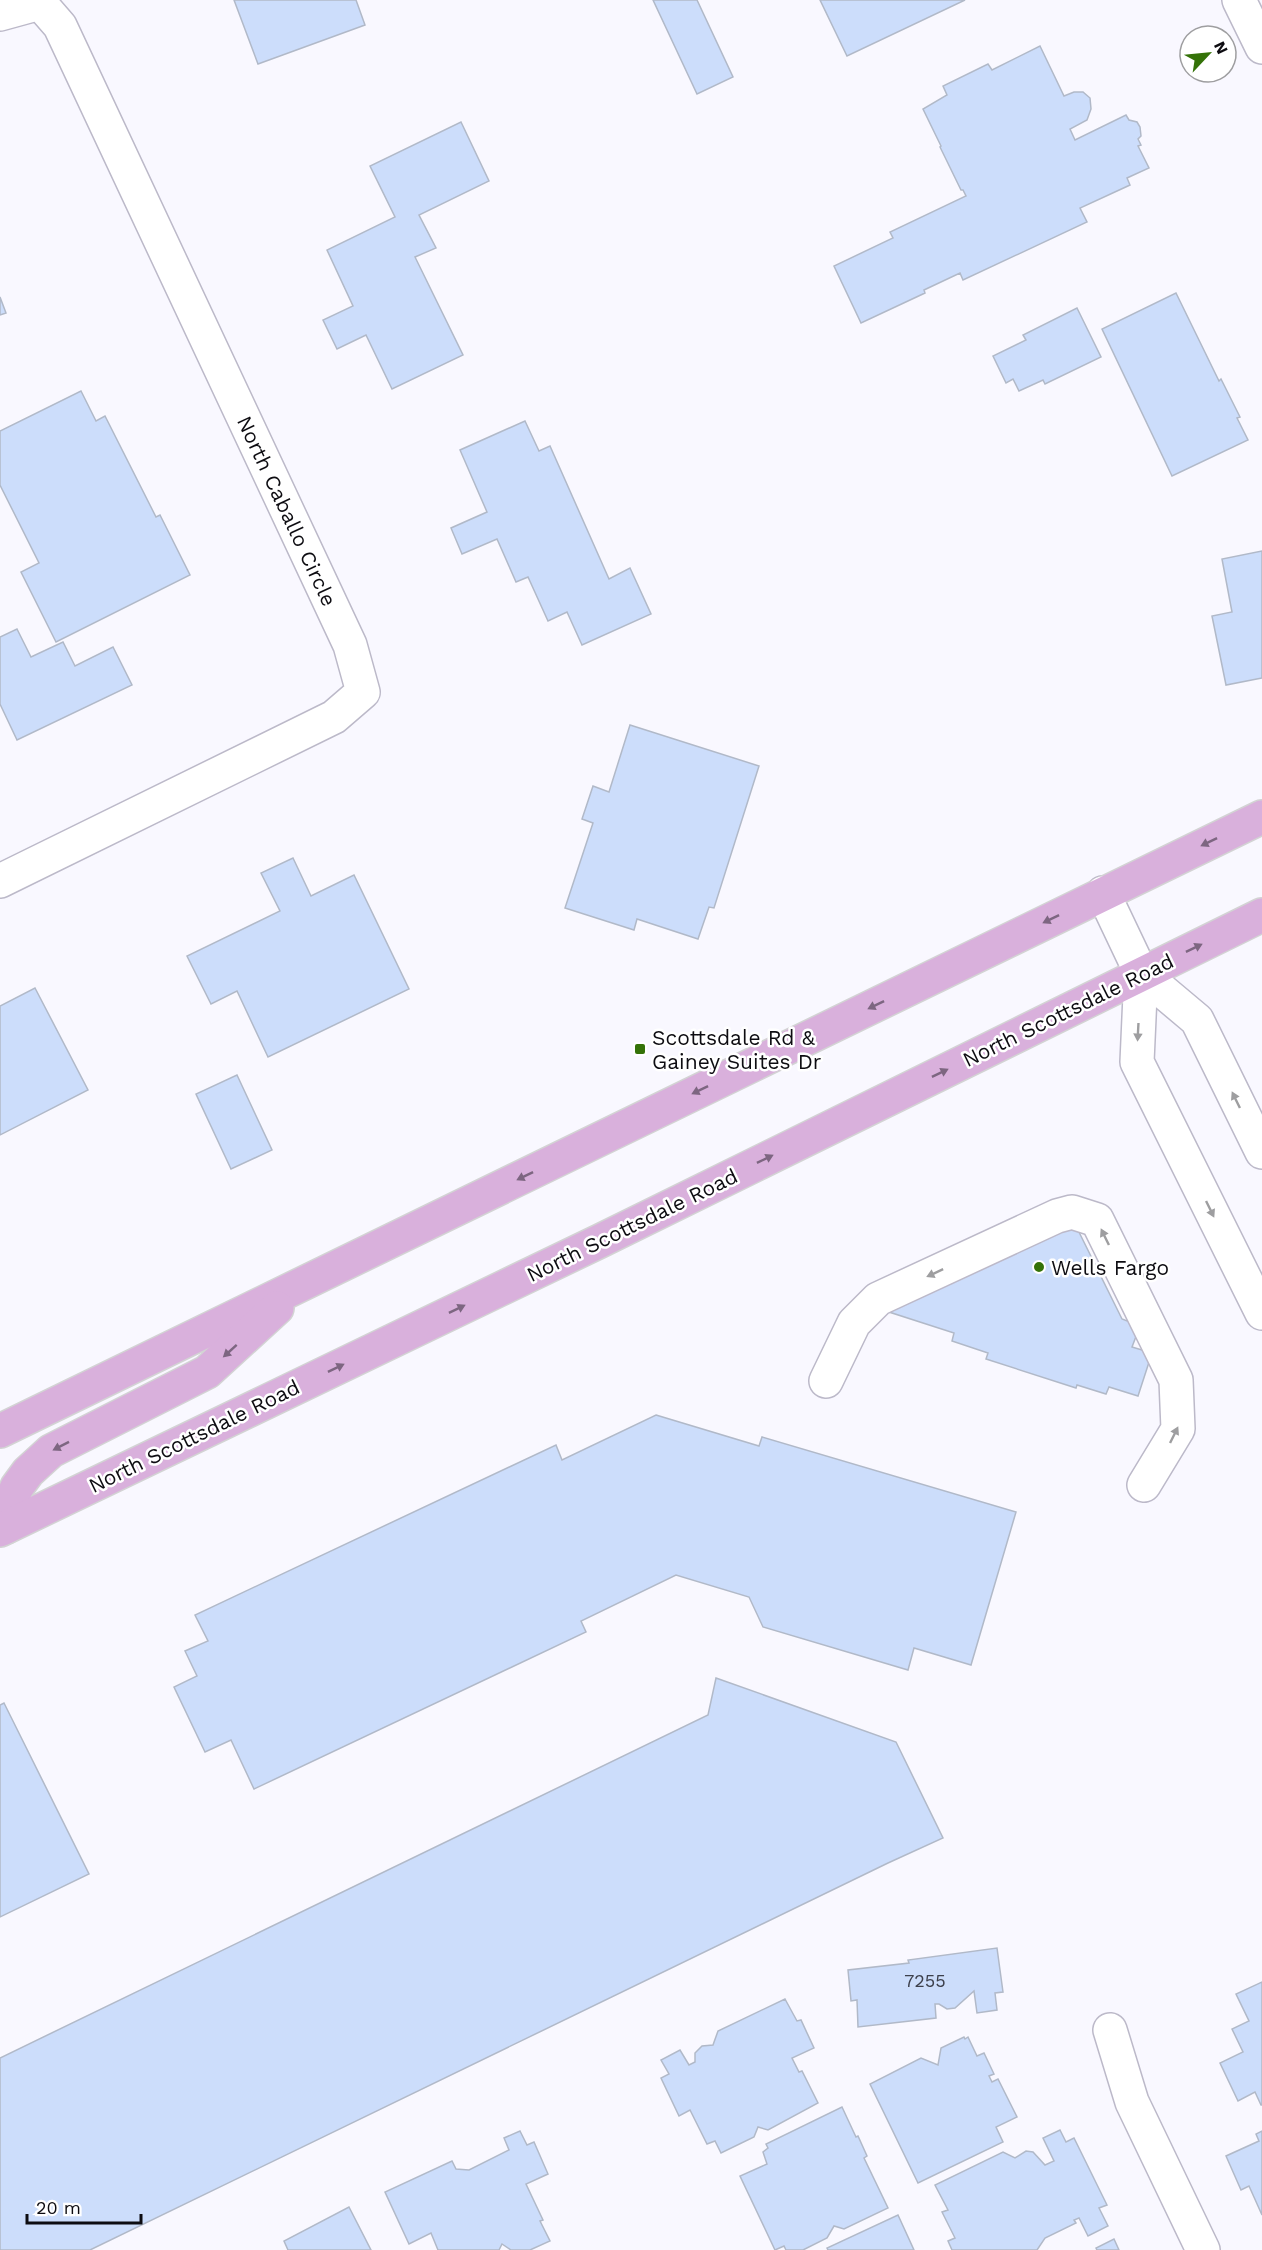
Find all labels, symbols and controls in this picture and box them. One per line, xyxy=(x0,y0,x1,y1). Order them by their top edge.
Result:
north arrow xyxy=(1178,24,1238,84)
text: N xyxy=(1210,38,1232,57)
street label: North Caballo Circle xyxy=(232,412,342,610)
one-way arrow xyxy=(1201,838,1218,847)
one-way arrow xyxy=(1042,914,1059,924)
one-way arrow xyxy=(1185,943,1202,953)
street label: North Scottsdale Road xyxy=(958,948,1178,1072)
one-way arrow xyxy=(867,1000,884,1009)
one-way arrow xyxy=(1134,1022,1143,1041)
place label: Scottsdale Rd & Gainey Suites Dr xyxy=(652,1025,822,1074)
marker: Scottsdale Rd & Gainey Suites Dr xyxy=(633,1042,647,1056)
one-way arrow xyxy=(931,1068,948,1078)
one-way arrow xyxy=(692,1086,709,1095)
one-way arrow xyxy=(1231,1091,1241,1108)
one-way arrow xyxy=(756,1155,774,1165)
street label: North Scottsdale Road xyxy=(522,1163,742,1287)
one-way arrow xyxy=(517,1171,534,1180)
one-way arrow xyxy=(1206,1201,1215,1218)
one-way arrow xyxy=(1100,1228,1110,1245)
place label: Wells Fargo xyxy=(1051,1255,1169,1280)
marker: Wells Fargo xyxy=(1032,1260,1046,1274)
one-way arrow xyxy=(926,1269,943,1278)
one-way arrow xyxy=(449,1305,466,1314)
one-way arrow xyxy=(223,1344,238,1357)
one-way arrow xyxy=(328,1363,345,1373)
street label: North Scottsdale Road xyxy=(84,1374,304,1498)
one-way arrow xyxy=(1169,1426,1178,1443)
one-way arrow xyxy=(52,1442,69,1451)
house number: 7255 xyxy=(904,1970,946,1991)
scale bar xyxy=(27,2187,141,2225)
text: 20 m xyxy=(36,2197,81,2218)

